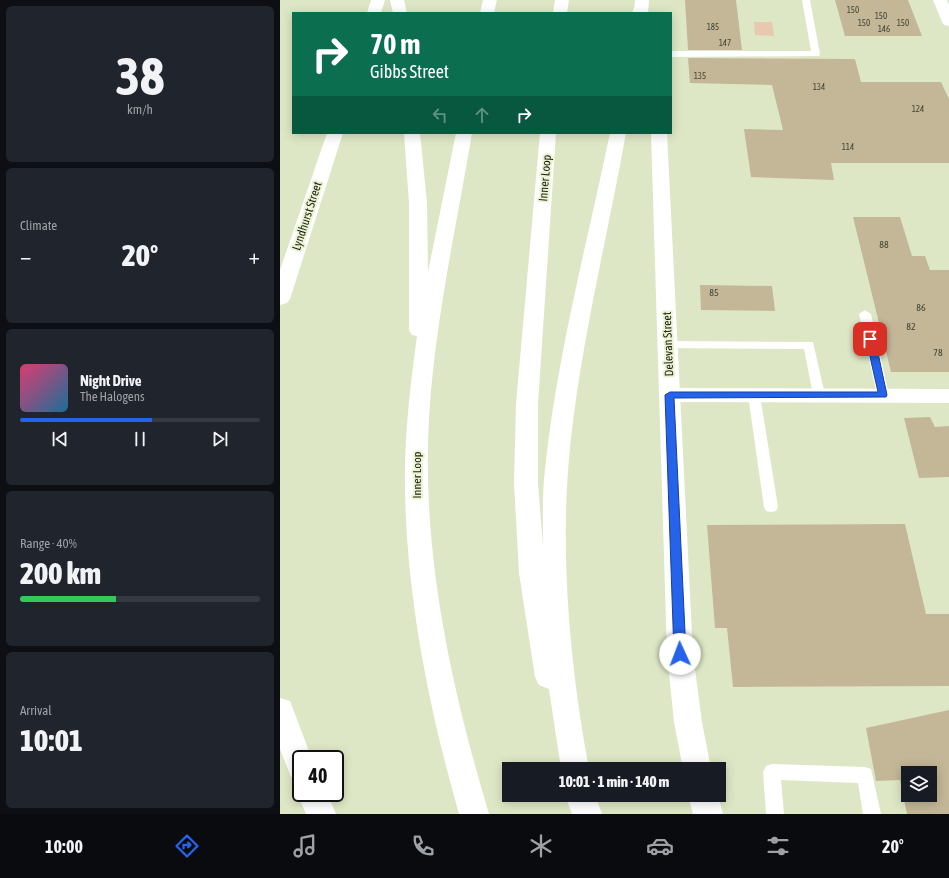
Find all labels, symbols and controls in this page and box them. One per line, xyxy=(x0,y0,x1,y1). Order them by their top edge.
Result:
house number: 150 xyxy=(847,5,859,15)
house number: 150 xyxy=(875,11,887,21)
house number: 150 xyxy=(858,18,870,28)
house number: 150 xyxy=(897,18,909,28)
house number: 185 xyxy=(707,22,719,32)
house number: 146 xyxy=(878,24,890,34)
icon: right xyxy=(304,28,356,80)
text: 70 m xyxy=(370,28,420,60)
house number: 147 xyxy=(719,38,731,48)
text: 38 xyxy=(116,46,164,106)
text: Gibbs Street xyxy=(370,61,449,82)
house number: 135 xyxy=(694,71,706,81)
house number: 134 xyxy=(813,82,825,92)
text: km/h xyxy=(127,102,153,117)
icon: left xyxy=(429,104,451,126)
icon: ahead xyxy=(471,104,493,126)
icon: right xyxy=(513,104,535,126)
house number: 124 xyxy=(912,104,924,114)
house number: 114 xyxy=(842,142,854,152)
street label: Inner Loop xyxy=(536,154,554,202)
street label: Lyndhurst Street xyxy=(289,179,325,252)
text: Climate xyxy=(20,218,57,233)
text: 20° xyxy=(122,238,158,272)
house number: 88 xyxy=(879,239,889,250)
text: − xyxy=(20,243,31,269)
text: + xyxy=(249,243,260,269)
house number: 85 xyxy=(709,287,719,298)
house number: 86 xyxy=(916,302,926,313)
street label: Delevan Street xyxy=(660,311,676,377)
house number: 82 xyxy=(906,321,916,332)
pin xyxy=(853,322,887,356)
icon: arrive xyxy=(859,328,881,350)
house number: 78 xyxy=(933,347,943,358)
text: Night Drive xyxy=(80,372,142,389)
text: The Halogens xyxy=(80,389,145,404)
icon: previous xyxy=(49,428,71,450)
icon: pause xyxy=(129,428,151,450)
icon: next xyxy=(209,428,231,450)
street label: Inner Loop xyxy=(410,451,424,498)
text: Range · 40% xyxy=(20,536,77,551)
text: 200 km xyxy=(20,556,101,590)
position arrow xyxy=(659,633,701,675)
text: Arrival xyxy=(20,703,52,718)
text: 10:01 xyxy=(20,723,83,757)
speed limit sign: 40 xyxy=(292,750,344,802)
map controls xyxy=(901,766,937,802)
button: layers xyxy=(901,766,937,802)
text: 10:01 · 1 min · 140 m xyxy=(559,773,669,790)
icon: directions xyxy=(173,832,201,860)
icon: music xyxy=(291,832,319,860)
icon: phone xyxy=(409,832,437,860)
icon: climate xyxy=(527,832,555,860)
icon: car xyxy=(646,832,674,860)
icon: filters xyxy=(764,832,792,860)
text: 10:00 xyxy=(45,836,83,857)
text: 20° xyxy=(882,836,904,857)

